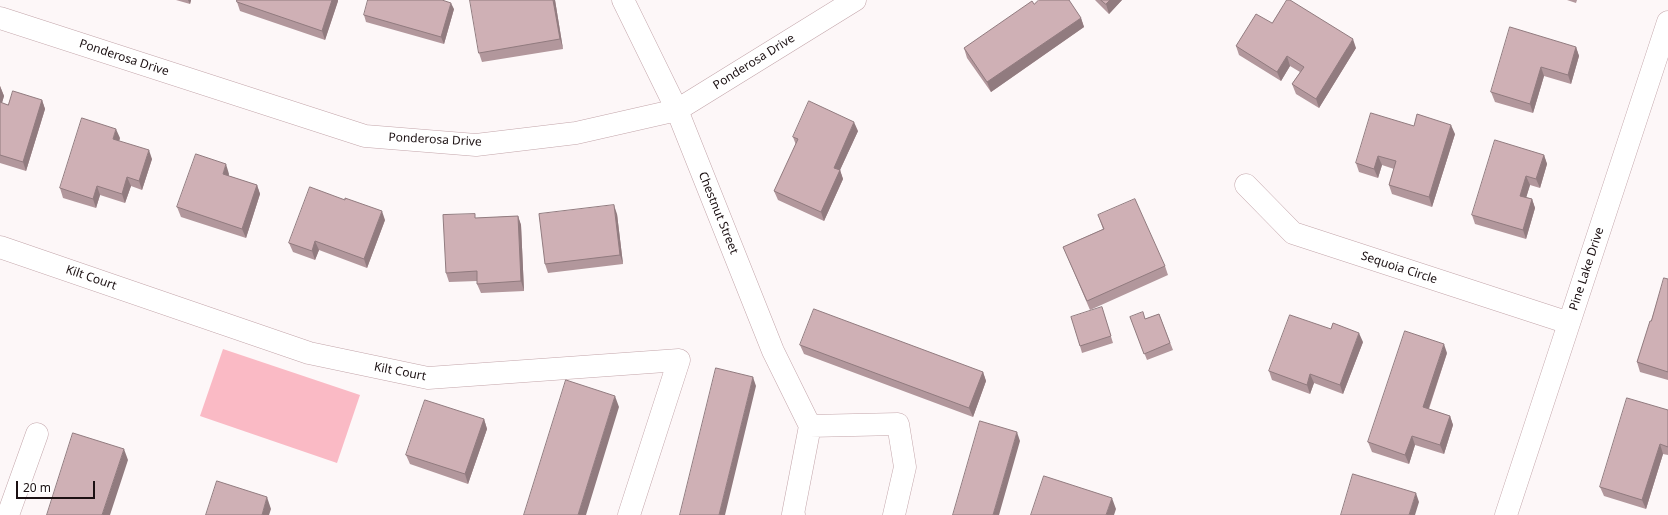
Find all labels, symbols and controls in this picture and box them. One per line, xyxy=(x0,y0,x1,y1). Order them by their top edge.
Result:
street label: Ponderosa Drive xyxy=(711,31,797,93)
street label: Ponderosa Drive xyxy=(77,37,171,79)
street label: Ponderosa Drive xyxy=(388,130,482,150)
street label: Chestnut Street xyxy=(695,170,741,256)
street label: Pine Lake Drive xyxy=(1567,226,1607,312)
street label: Sequoia Circle xyxy=(1359,249,1439,287)
street label: Kilt Court xyxy=(64,263,118,293)
street label: Kilt Court xyxy=(373,360,427,384)
scale bar xyxy=(18,473,97,499)
text: 20 m xyxy=(23,479,51,496)

